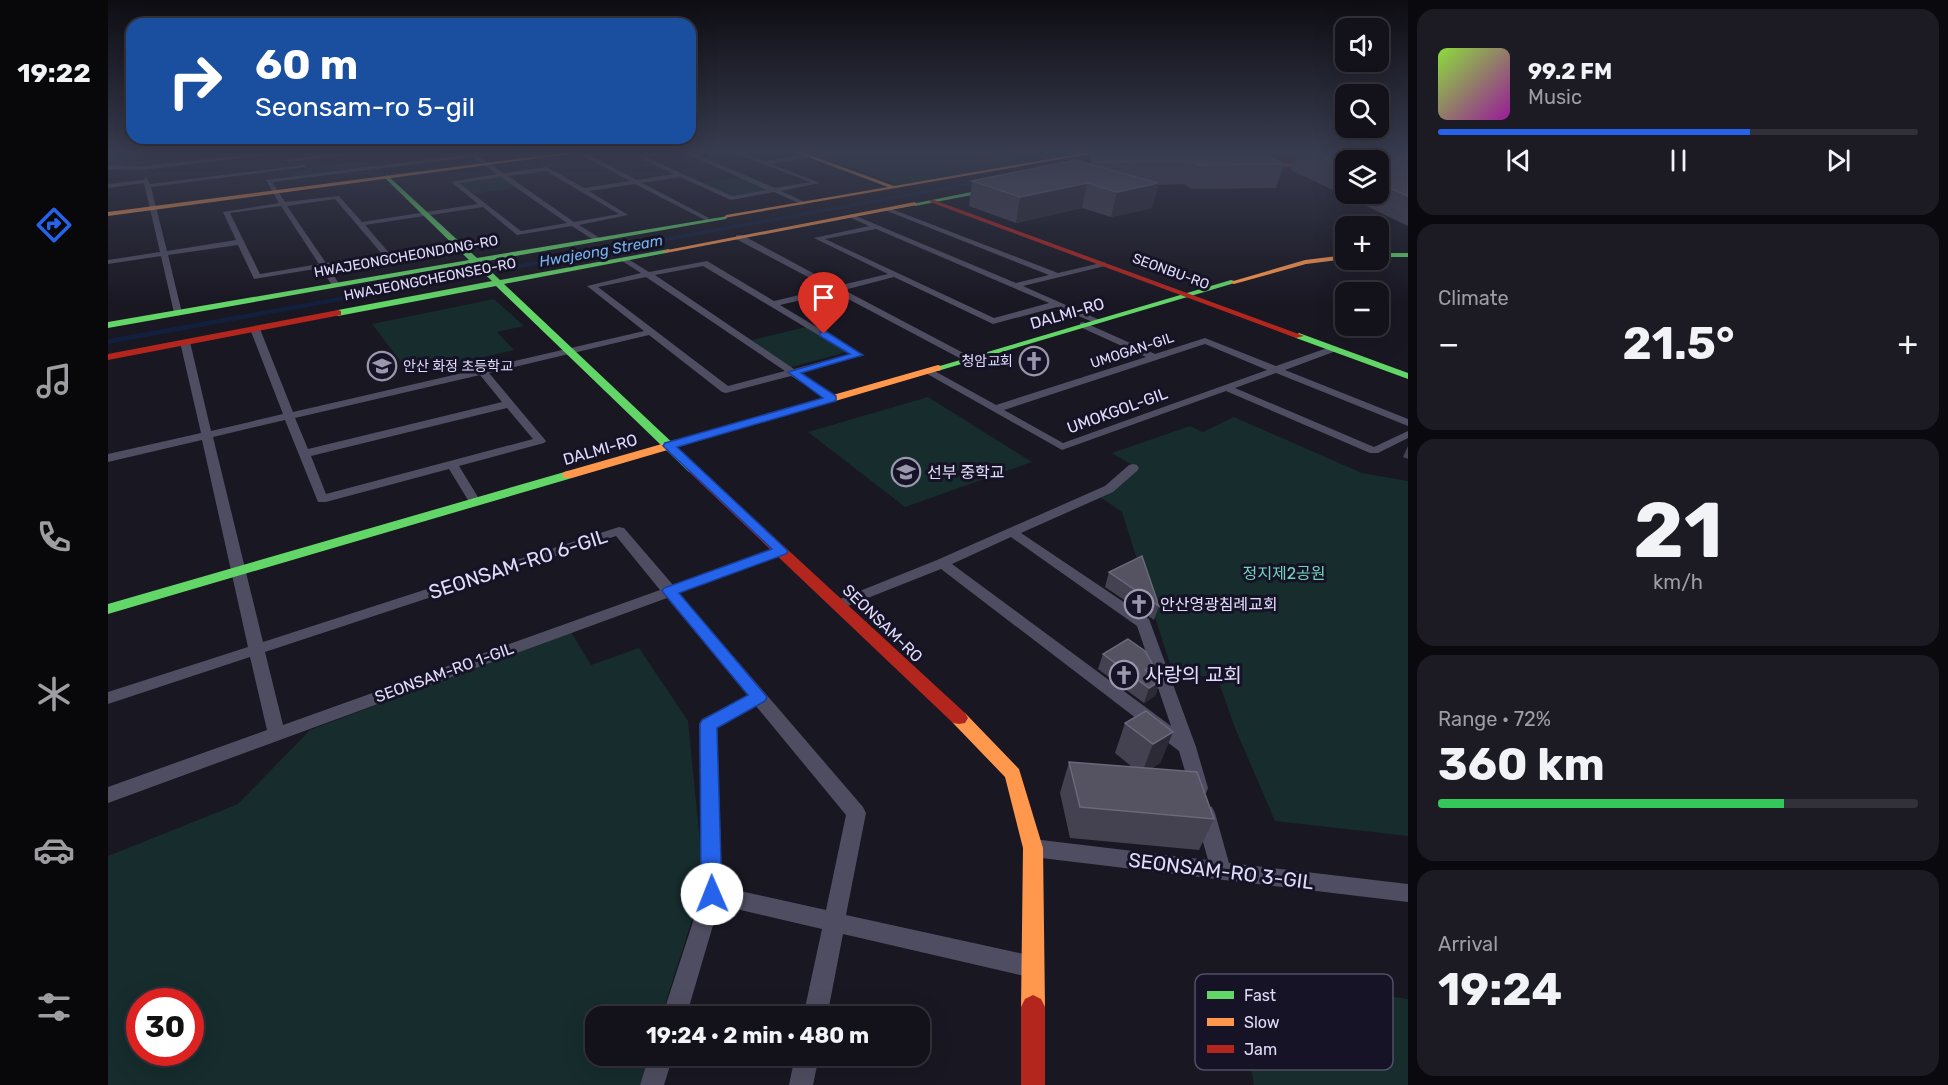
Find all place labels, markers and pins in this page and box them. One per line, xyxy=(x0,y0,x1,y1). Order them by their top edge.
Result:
pin xyxy=(798,272,849,334)
church icon: 청암교회 xyxy=(1018,345,1050,377)
school or university icon: 안산 화정 초등학교 xyxy=(366,350,398,382)
place label: 청암교회 xyxy=(961,353,1013,370)
place label: 안산 화정 초등학교 xyxy=(403,358,513,375)
school or university icon: 선부 중학교 xyxy=(890,456,922,488)
place label: 선부 중학교 xyxy=(927,463,1005,482)
church icon: 안산영광침례교회 xyxy=(1123,588,1155,620)
place label: 안산영광침례교회 xyxy=(1160,595,1278,614)
church icon: 사랑의 교회 xyxy=(1108,659,1140,691)
place label: 사랑의 교회 xyxy=(1145,663,1242,687)

